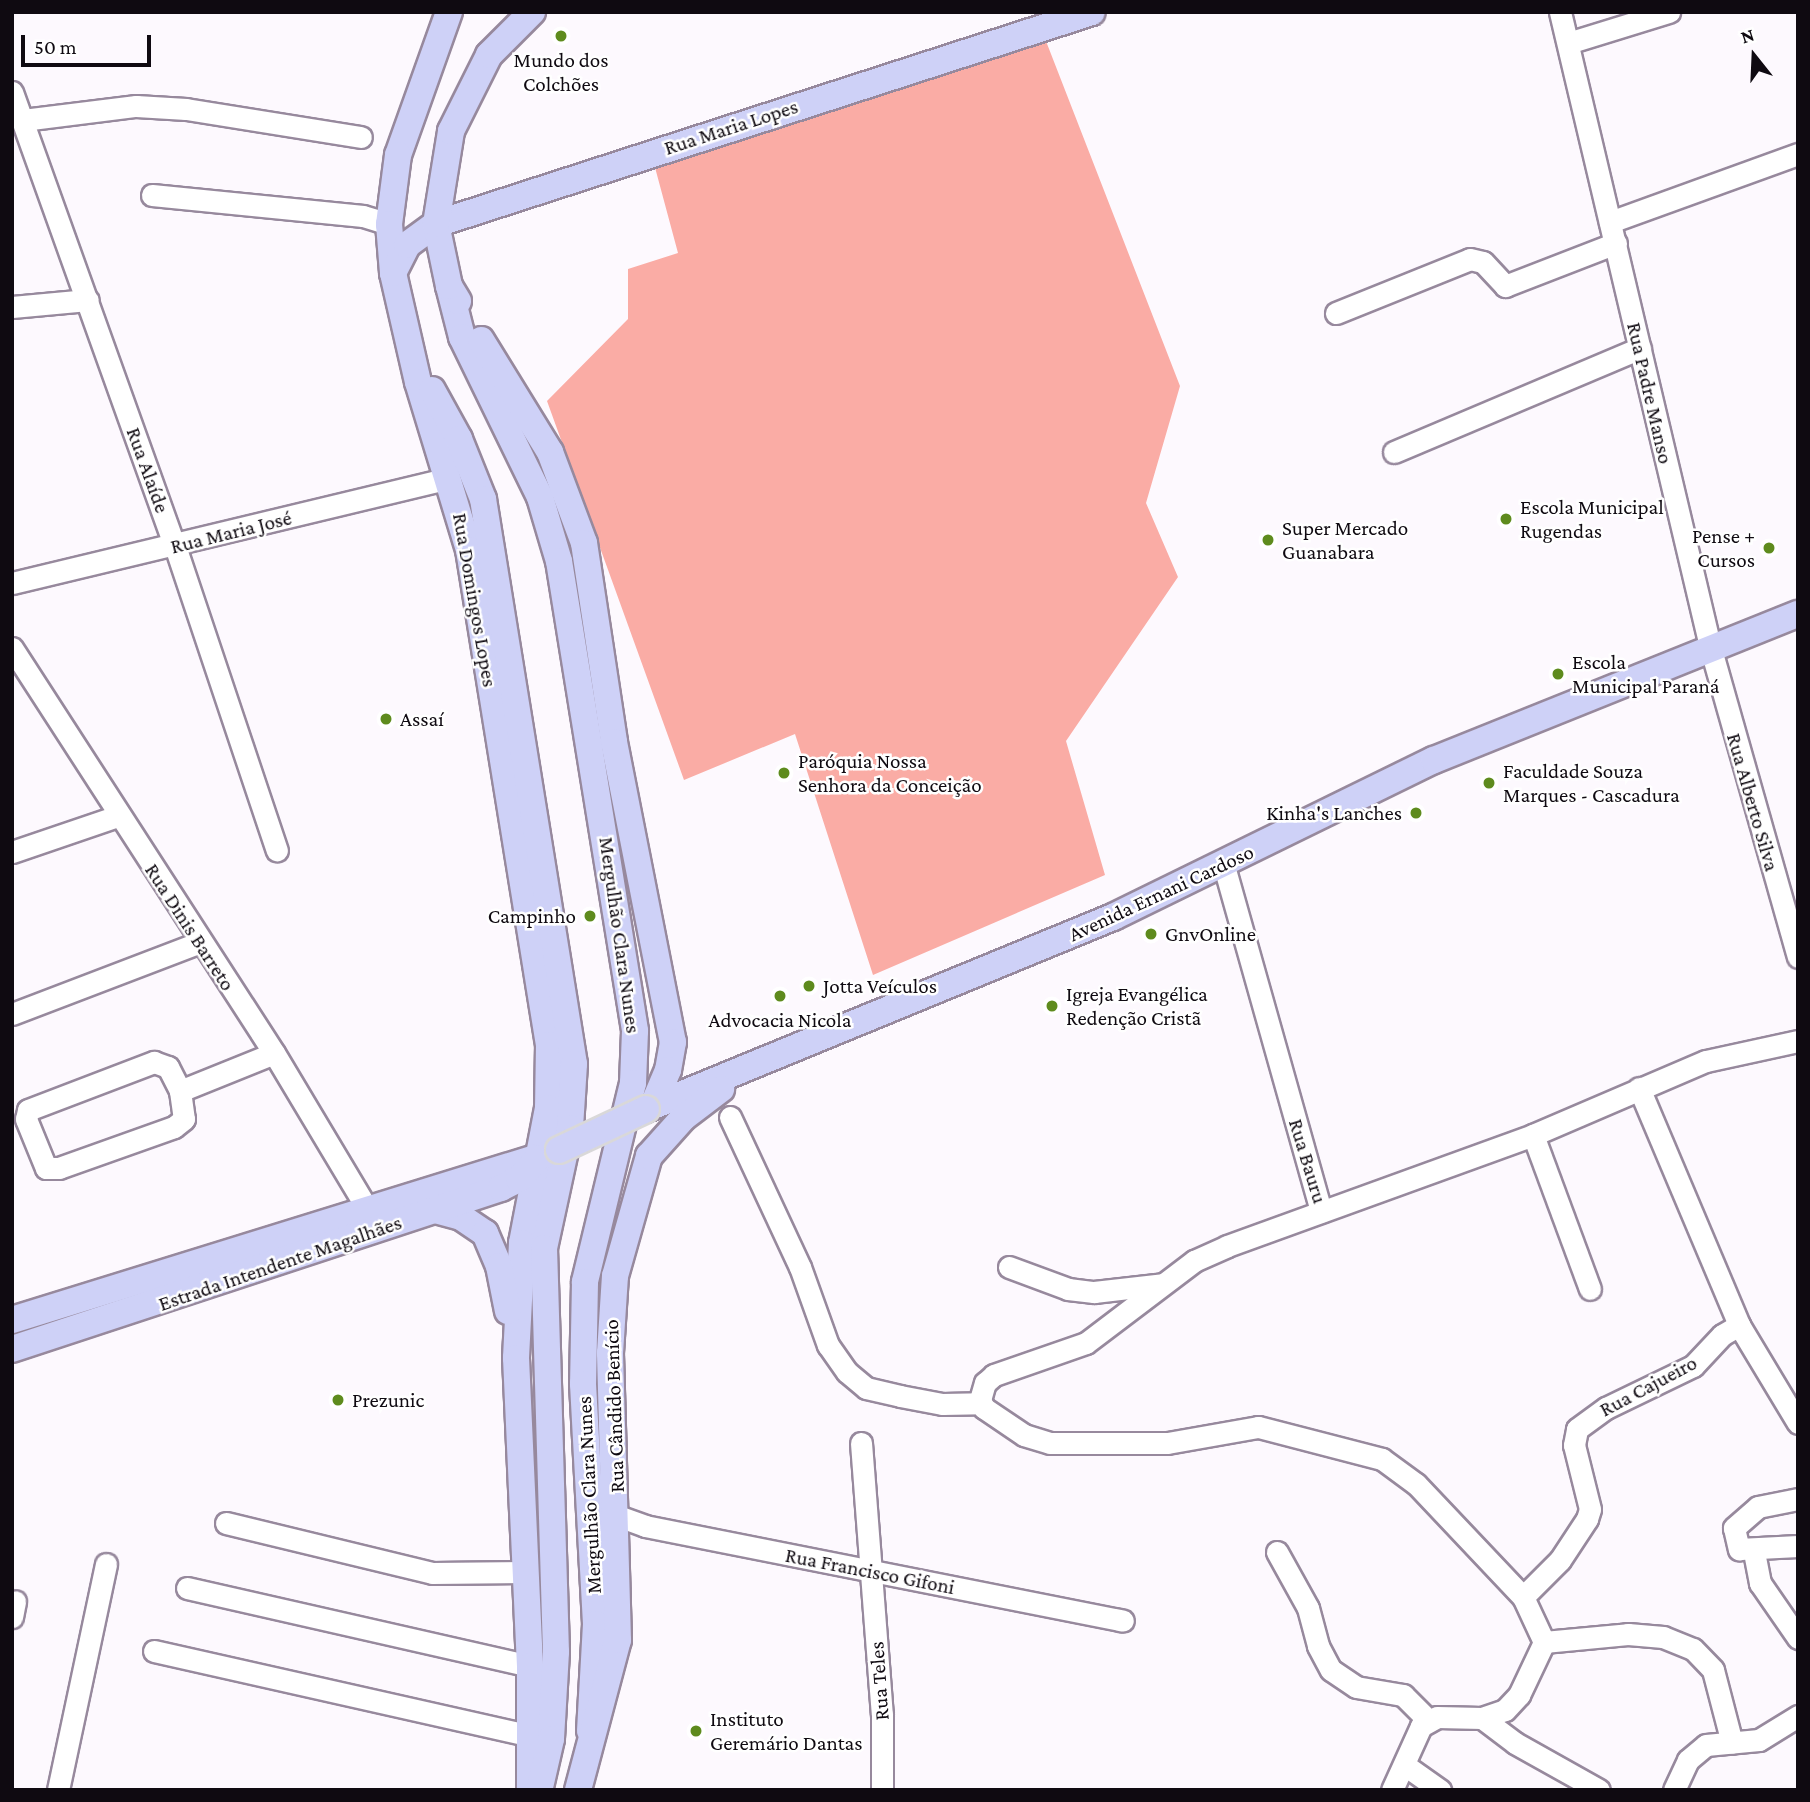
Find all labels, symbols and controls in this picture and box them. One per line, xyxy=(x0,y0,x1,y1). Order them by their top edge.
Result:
scale bar xyxy=(24,21,154,65)
north arrow xyxy=(1719,21,1789,91)
text: N xyxy=(1738,24,1757,48)
marker: Mundo dos Colchões xyxy=(553,28,569,44)
text: 50 m xyxy=(34,35,77,59)
place label: Mundo dos Colchões xyxy=(514,47,608,97)
street label: Rua Maria Lopes xyxy=(661,93,801,161)
street label: Rua Padre Manso xyxy=(1621,320,1679,466)
street label: Rua Alaíde xyxy=(121,424,175,516)
place label: Escola Municipal Rugendas xyxy=(1520,494,1664,544)
street label: Rua Maria José xyxy=(168,505,294,559)
street label: Rua Domingos Lopes xyxy=(447,511,503,689)
marker: Escola Municipal Rugendas xyxy=(1498,511,1514,527)
place label: Super Mercado Guanabara xyxy=(1282,515,1408,565)
place label: Pense + Cursos xyxy=(1692,523,1755,573)
marker: Super Mercado Guanabara xyxy=(1260,532,1276,548)
marker: Pense + Cursos xyxy=(1761,540,1777,556)
place label: Escola Municipal Paraná xyxy=(1572,649,1719,699)
marker: Escola Municipal Paraná xyxy=(1550,666,1566,682)
place label: Assaí xyxy=(400,706,444,732)
marker: Assaí xyxy=(378,711,394,727)
street label: Rua Alberto Silva xyxy=(1721,730,1785,874)
place label: Paróquia Nossa Senhora da Conceição xyxy=(798,748,982,798)
place label: Faculdade Souza Marques - Cascadura xyxy=(1503,758,1680,808)
marker: Paróquia Nossa Senhora da Conceição xyxy=(776,765,792,781)
marker: Faculdade Souza Marques - Cascadura xyxy=(1481,775,1497,791)
place label: Kinha's Lanches xyxy=(1266,800,1402,826)
marker: Kinha's Lanches xyxy=(1408,805,1424,821)
street label: Mergulhão Clara Nunes xyxy=(594,835,646,1035)
street label: Avenida Ernani Cardoso xyxy=(1064,839,1258,947)
street label: Rua Dinis Barreto xyxy=(139,859,241,995)
place label: Campinho xyxy=(488,903,576,929)
marker: Campinho xyxy=(582,908,598,924)
place label: GnvOnline xyxy=(1165,921,1256,947)
marker: GnvOnline xyxy=(1143,926,1159,942)
place label: Jotta Veículos xyxy=(823,973,937,999)
marker: Jotta Veículos xyxy=(801,978,817,994)
place label: Igreja Evangélica Redenção Cristã xyxy=(1066,981,1208,1031)
marker: Advocacia Nicola xyxy=(772,988,788,1004)
marker: Igreja Evangélica Redenção Cristã xyxy=(1044,998,1060,1014)
place label: Advocacia Nicola xyxy=(709,1007,851,1033)
street label: Rua Bauru xyxy=(1283,1116,1333,1206)
street label: Estrada Intendente Magalhães xyxy=(155,1209,405,1317)
street label: Rua Cândido Benício xyxy=(598,1319,630,1493)
street label: Rua Cajueiro xyxy=(1595,1350,1701,1422)
place label: Prezunic xyxy=(352,1387,424,1413)
marker: Prezunic xyxy=(330,1392,346,1408)
street label: Mergulhão Clara Nunes xyxy=(571,1396,607,1594)
street label: Rua Francisco Gifoni xyxy=(783,1542,957,1600)
street label: Rua Teles xyxy=(864,1641,894,1721)
place label: Instituto Geremário Dantas xyxy=(710,1706,862,1756)
marker: Instituto Geremário Dantas xyxy=(688,1723,704,1739)

